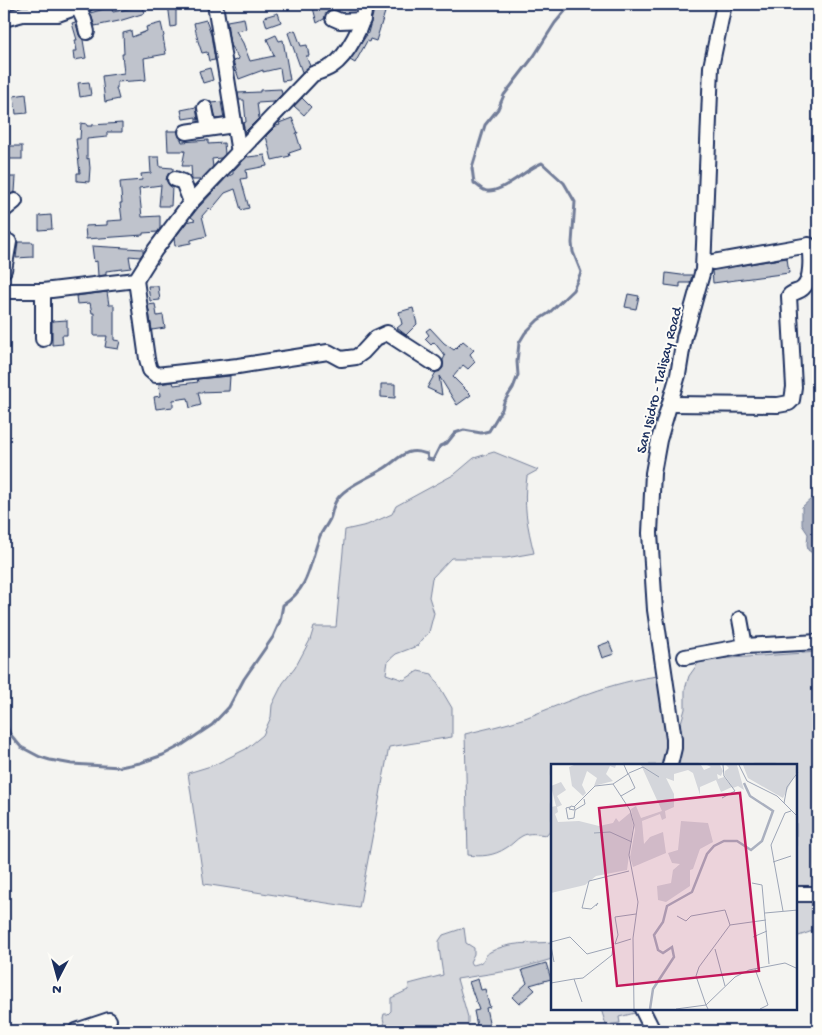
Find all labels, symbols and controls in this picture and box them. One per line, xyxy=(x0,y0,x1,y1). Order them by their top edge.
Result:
street label: San Isidro - Talisay Road xyxy=(633,304,687,456)
inset map xyxy=(551,764,797,1010)
north arrow xyxy=(32,952,82,1002)
text: N xyxy=(51,980,62,997)

